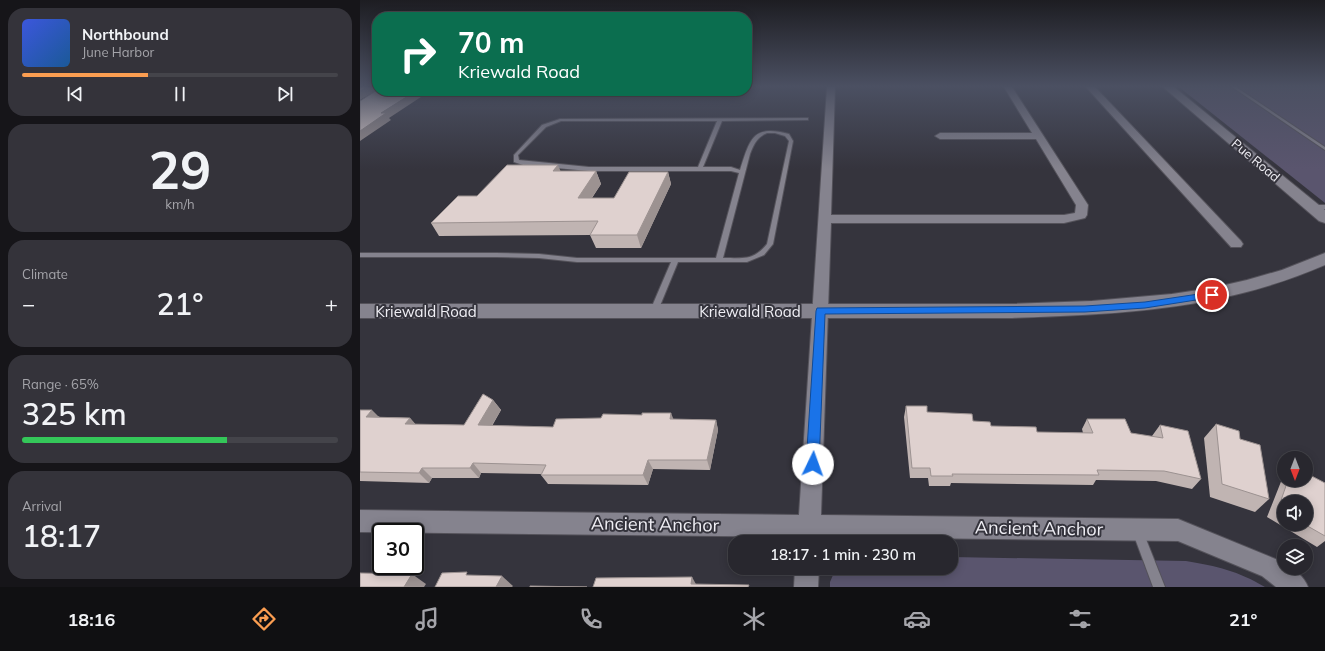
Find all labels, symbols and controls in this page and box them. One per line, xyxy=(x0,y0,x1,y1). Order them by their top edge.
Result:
text: Northbound xyxy=(82,25,169,44)
text: 70 m xyxy=(458,25,524,60)
icon: right xyxy=(392,28,444,80)
text: June Harbor xyxy=(82,44,154,60)
text: Kriewald Road xyxy=(458,60,580,83)
icon: previous xyxy=(64,83,86,105)
icon: pause xyxy=(169,83,191,105)
icon: next xyxy=(274,83,296,105)
street label: Pue Road xyxy=(1229,135,1283,185)
text: 29 xyxy=(149,137,211,202)
text: km/h xyxy=(165,196,195,212)
text: Climate xyxy=(22,266,68,282)
pin xyxy=(1195,278,1229,312)
icon: arrive xyxy=(1201,284,1223,306)
text: 21° xyxy=(156,285,204,323)
text: − xyxy=(22,290,35,318)
text: + xyxy=(325,290,338,318)
street label: Kriewald Road xyxy=(375,302,477,321)
street label: Kriewald Road xyxy=(699,302,801,321)
text: Range · 65% xyxy=(22,376,99,392)
text: 325 km xyxy=(22,395,127,433)
position arrow xyxy=(792,443,834,485)
north arrow xyxy=(1277,451,1313,487)
map controls xyxy=(1277,451,1313,575)
button: sound xyxy=(1277,495,1313,531)
text: Arrival xyxy=(22,498,62,514)
street label: Ancient Anchor xyxy=(591,511,720,537)
street label: Ancient Anchor xyxy=(975,515,1104,541)
text: 18:17 xyxy=(22,517,101,555)
speed limit sign: 30 xyxy=(372,523,424,575)
button: layers xyxy=(1277,539,1313,575)
text: 18:17 · 1 min · 230 m xyxy=(770,545,916,564)
icon: directions xyxy=(250,605,278,633)
icon: music xyxy=(413,605,441,633)
icon: phone xyxy=(577,605,605,633)
icon: climate xyxy=(740,605,768,633)
icon: car xyxy=(903,605,931,633)
icon: filters xyxy=(1066,605,1094,633)
text: 18:16 xyxy=(68,608,115,631)
text: 21° xyxy=(1229,608,1257,631)

